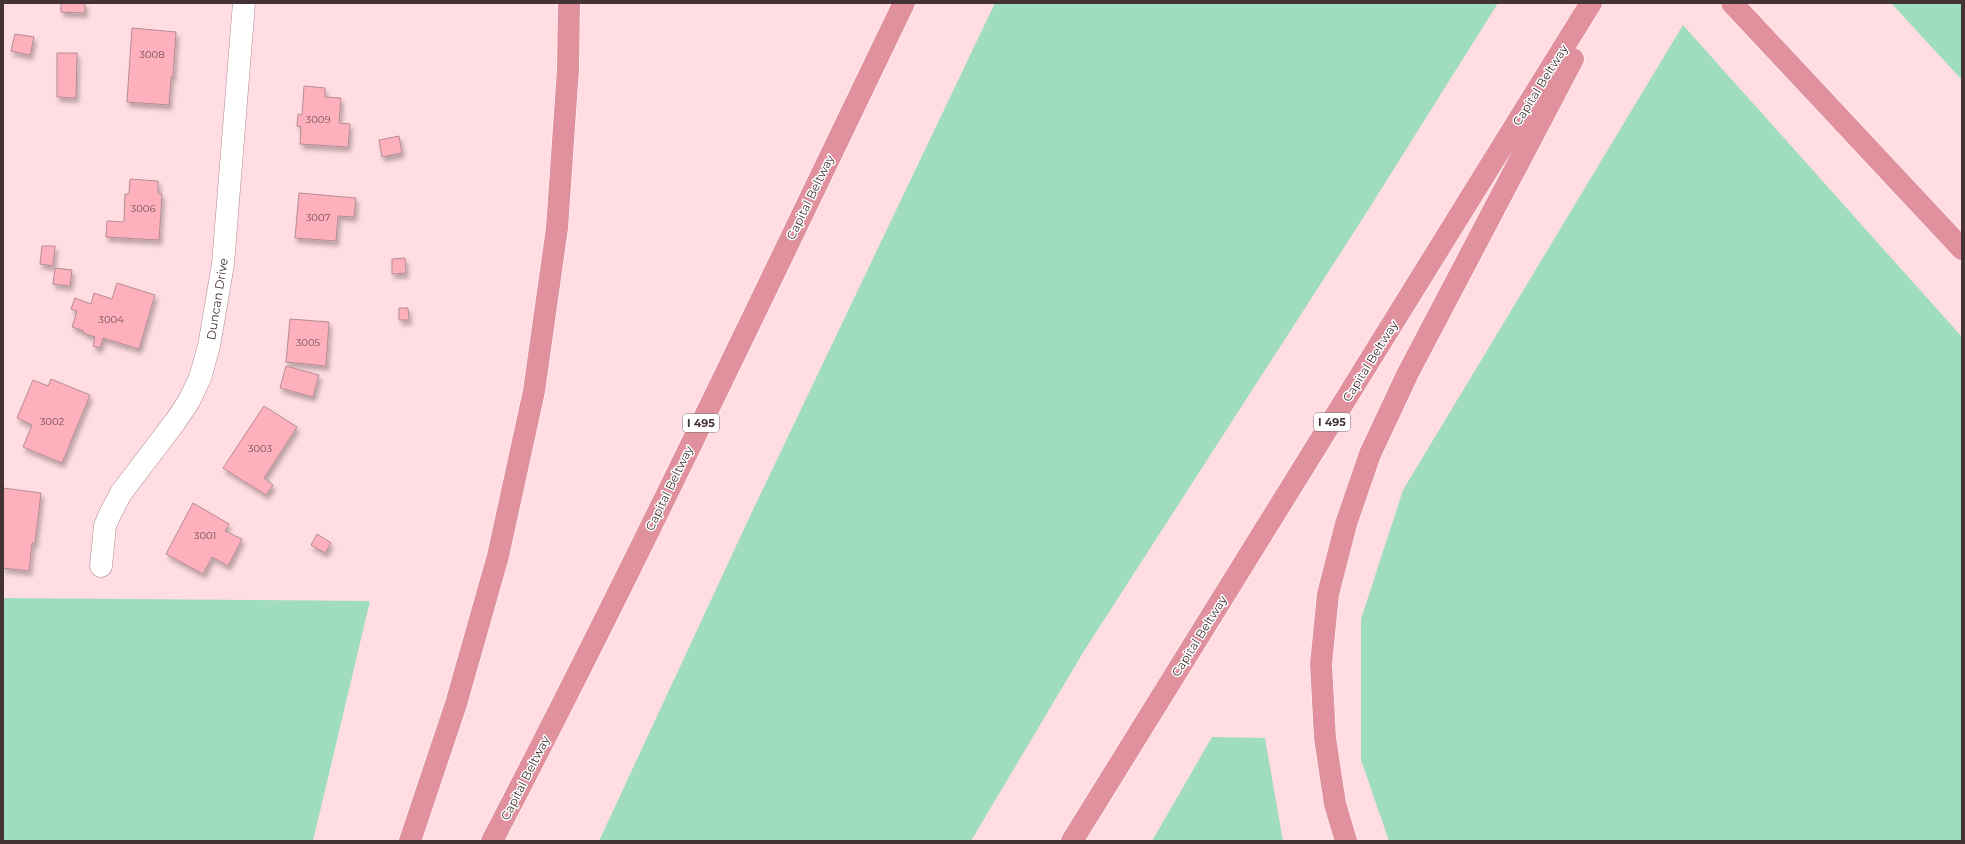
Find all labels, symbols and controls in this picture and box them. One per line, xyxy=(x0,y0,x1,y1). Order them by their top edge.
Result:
street label: Capital Beltway xyxy=(1509,41,1571,128)
house number: 3008 xyxy=(139,48,165,61)
house number: 3009 xyxy=(306,113,330,126)
street label: Capital Beltway xyxy=(783,152,837,242)
house number: 3006 xyxy=(131,202,155,215)
house number: 3007 xyxy=(306,211,330,224)
street label: Duncan Drive xyxy=(203,257,231,341)
house number: 3004 xyxy=(98,313,124,326)
street label: Capital Beltway xyxy=(1339,317,1401,404)
house number: 3005 xyxy=(296,336,321,349)
road number: I 495 xyxy=(1314,413,1350,431)
road number: I 495 xyxy=(683,414,719,432)
house number: 3002 xyxy=(40,415,65,428)
house number: 3003 xyxy=(248,442,273,455)
street label: Capital Beltway xyxy=(642,443,696,533)
house number: 3001 xyxy=(194,529,216,542)
street label: Capital Beltway xyxy=(1168,592,1230,679)
street label: Capital Beltway xyxy=(497,733,553,823)

